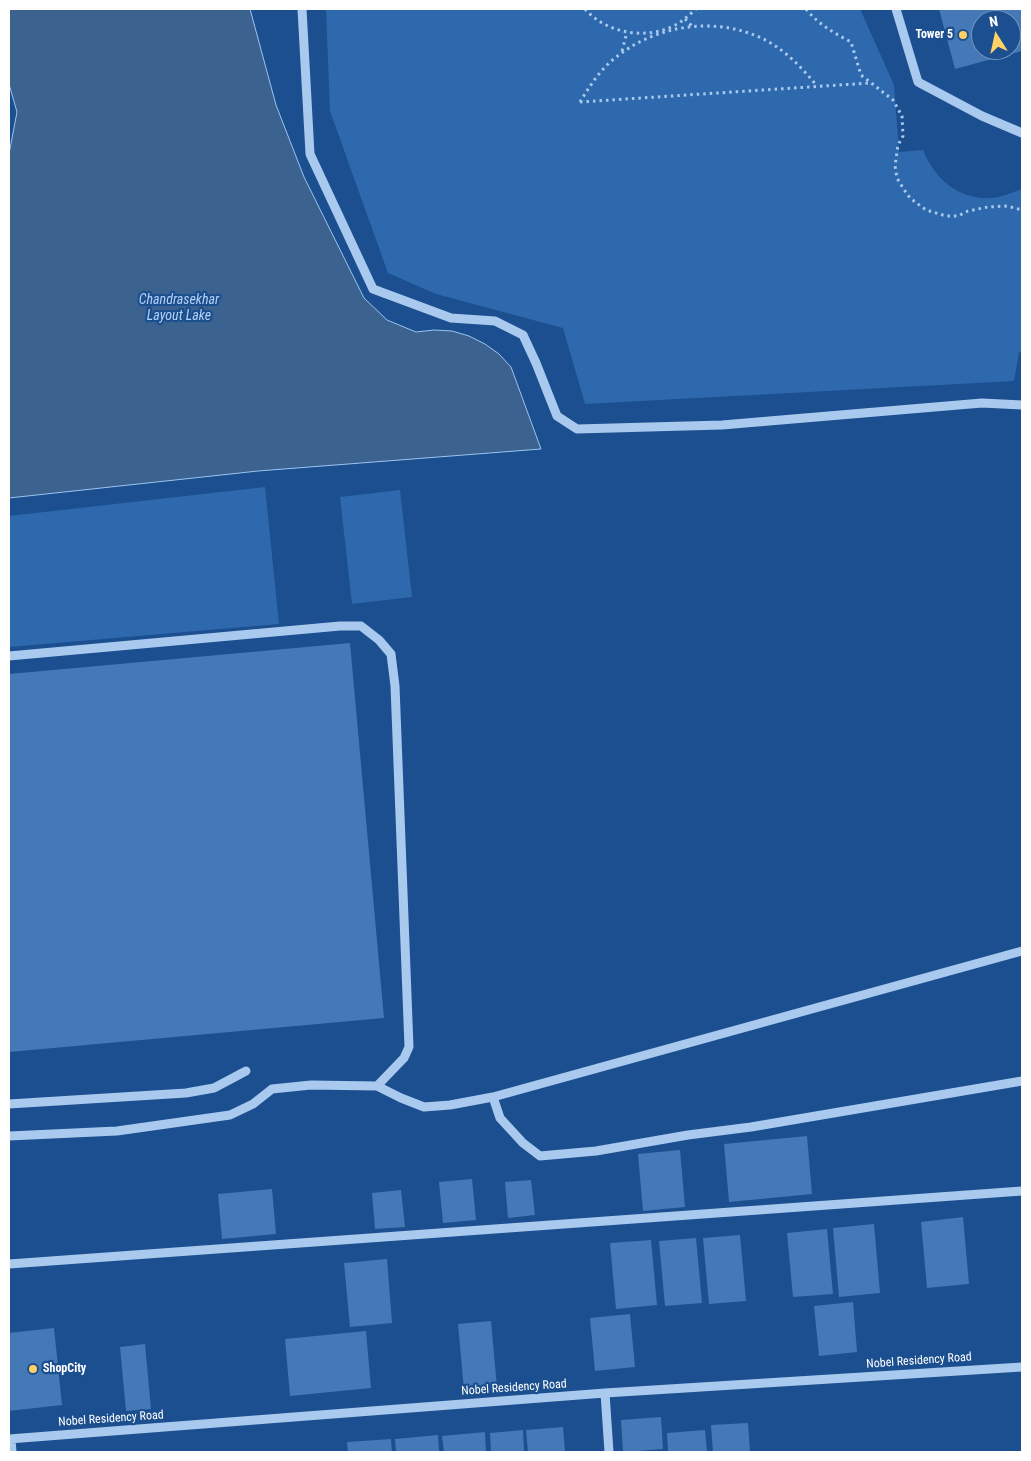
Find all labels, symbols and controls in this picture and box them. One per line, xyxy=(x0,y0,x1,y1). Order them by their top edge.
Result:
north arrow xyxy=(971,10,1021,60)
text: N xyxy=(988,13,999,30)
place label: Tower 5 xyxy=(916,28,953,42)
marker: Tower 5 xyxy=(957,29,969,41)
water label: Chandrasekhar Layout Lake xyxy=(139,292,219,324)
street label: Nobel Residency Road xyxy=(866,1350,972,1372)
place label: ShopCity xyxy=(43,1362,86,1376)
marker: ShopCity xyxy=(27,1363,39,1375)
street label: Nobel Residency Road xyxy=(461,1377,567,1399)
street label: Nobel Residency Road xyxy=(58,1408,164,1430)

